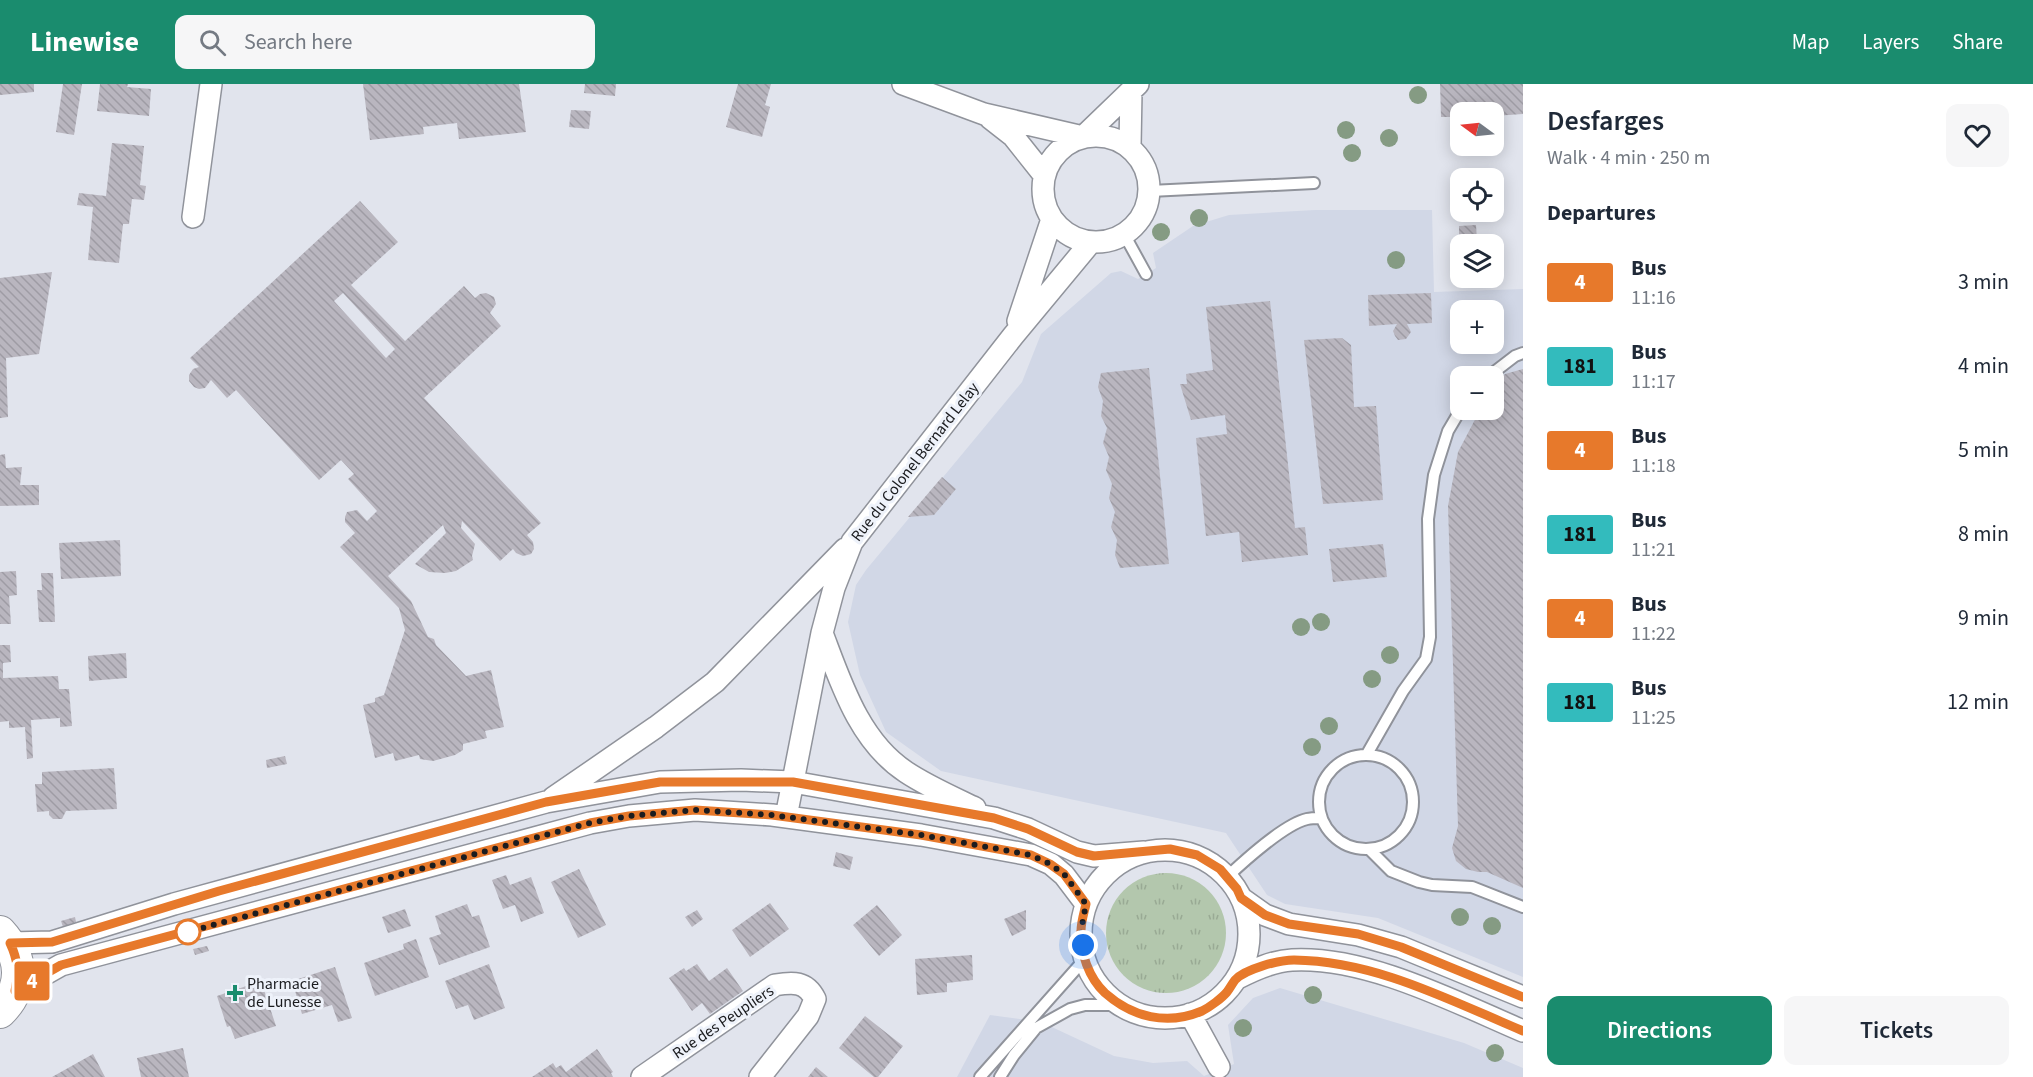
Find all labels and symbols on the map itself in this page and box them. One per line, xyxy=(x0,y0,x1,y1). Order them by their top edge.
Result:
north arrow xyxy=(1450,102,1504,156)
street label: Rue du Colonel Bernard Lelay xyxy=(846,377,985,546)
unlabelled marker xyxy=(175,919,201,945)
your location xyxy=(1068,930,1098,960)
line badge: 4 xyxy=(12,962,51,1000)
place label: Pharmacie de Lunesse xyxy=(247,973,321,1013)
street label: Rue des Peupliers xyxy=(668,980,778,1064)
marker: Pharmacie de Lunesse xyxy=(228,986,242,1000)

